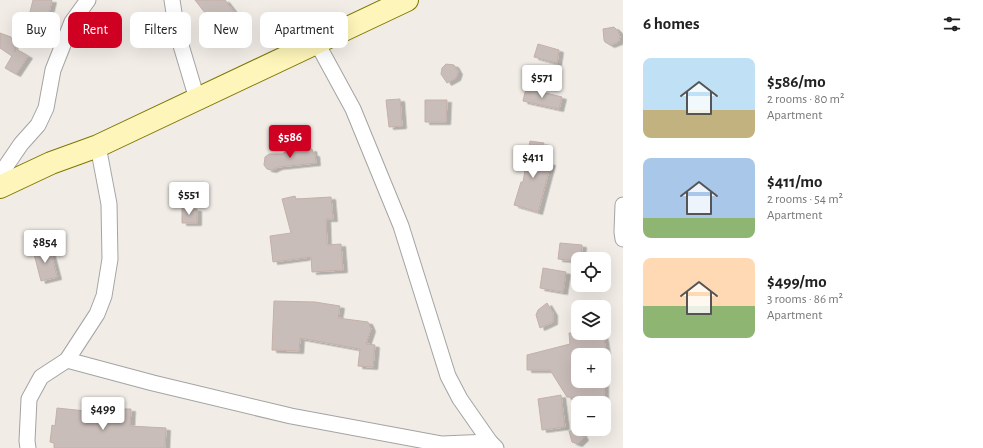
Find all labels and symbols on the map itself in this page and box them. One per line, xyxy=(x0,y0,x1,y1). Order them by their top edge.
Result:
pin: $571 xyxy=(518,65,566,99)
pin: $586 xyxy=(266,125,314,159)
pin: $411 xyxy=(509,145,557,179)
pin: $551 xyxy=(165,182,213,216)
pin: $854 xyxy=(21,230,69,264)
pin: $499 xyxy=(79,397,127,431)

